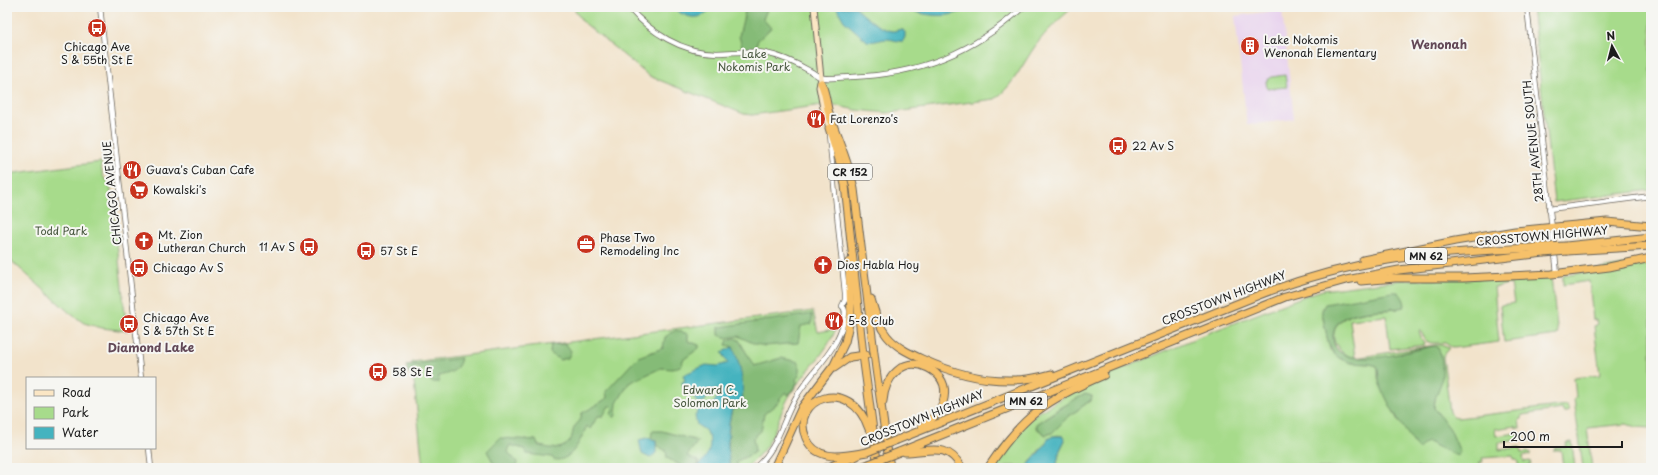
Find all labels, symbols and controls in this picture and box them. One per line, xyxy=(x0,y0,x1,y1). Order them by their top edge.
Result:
bus stop icon: Chicago Ave S & 55th St E xyxy=(86,17,108,39)
north arrow xyxy=(1592,26,1632,66)
text: N xyxy=(1605,27,1616,45)
place label: Lake Nokomis Wenonah Elementary xyxy=(1264,31,1377,61)
building icon: Lake Nokomis Wenonah Elementary xyxy=(1239,35,1261,57)
district label: Wenonah xyxy=(1411,35,1467,53)
place label: Chicago Ave S & 55th St E xyxy=(61,38,133,68)
park label: Lake Nokomis Park xyxy=(718,45,791,75)
street label: 28TH AVENUE SOUTH xyxy=(1518,79,1547,203)
restaurant icon: Fat Lorenzo's xyxy=(805,108,827,130)
place label: Fat Lorenzo's xyxy=(830,110,898,127)
bus stop icon: 22 Av S xyxy=(1107,135,1129,157)
place label: 22 Av S xyxy=(1132,137,1174,154)
street label: CHICAGO AVENUE xyxy=(98,140,125,246)
restaurant icon: Guava's Cuban Cafe xyxy=(121,159,143,181)
place label: Guava's Cuban Cafe xyxy=(146,161,254,178)
road number: CR 152 xyxy=(828,164,872,180)
supermarket icon: Kowalski's xyxy=(128,179,150,201)
place label: Kowalski's xyxy=(153,181,206,198)
street label: CROSSTOWN HIGHWAY xyxy=(1475,221,1609,250)
park label: Todd Park xyxy=(35,222,88,239)
place label: Mt. Zion Lutheran Church xyxy=(158,226,246,256)
place label: Phase Two Remodeling Inc xyxy=(600,229,679,259)
church icon: Mt. Zion Lutheran Church xyxy=(133,230,155,252)
office icon: Phase Two Remodeling Inc xyxy=(575,233,597,255)
bus stop icon: 11 Av S xyxy=(298,236,320,258)
place label: 11 Av S xyxy=(259,238,295,255)
bus stop icon: 57 St E xyxy=(355,240,377,262)
place label: 57 St E xyxy=(380,242,418,259)
road number: MN 62 xyxy=(1405,248,1447,264)
church icon: Dios Habla Hoy xyxy=(812,254,834,276)
place label: Dios Habla Hoy xyxy=(837,256,919,273)
bus stop icon: Chicago Av S xyxy=(128,257,150,279)
place label: Chicago Av S xyxy=(153,259,224,276)
street label: CROSSTOWN HIGHWAY xyxy=(1159,266,1289,329)
place label: Chicago Ave S & 57th St E xyxy=(143,309,215,339)
restaurant icon: 5-8 Club xyxy=(823,310,845,332)
place label: 5-8 Club xyxy=(848,312,894,329)
bus stop icon: Chicago Ave S & 57th St E xyxy=(118,313,140,335)
district label: Diamond Lake xyxy=(108,338,195,356)
bus stop icon: 58 St E xyxy=(367,361,389,383)
place label: 58 St E xyxy=(392,363,432,380)
legend xyxy=(26,377,156,449)
park label: Edward C. Solomon Park xyxy=(673,381,747,411)
text: Road xyxy=(62,383,91,401)
street label: CROSSTOWN HIGHWAY xyxy=(857,385,986,450)
road number: MN 62 xyxy=(1005,393,1047,409)
text: Park xyxy=(62,403,89,421)
text: Water xyxy=(62,423,99,441)
scale bar xyxy=(1504,423,1622,449)
text: 200 m xyxy=(1510,427,1550,445)

